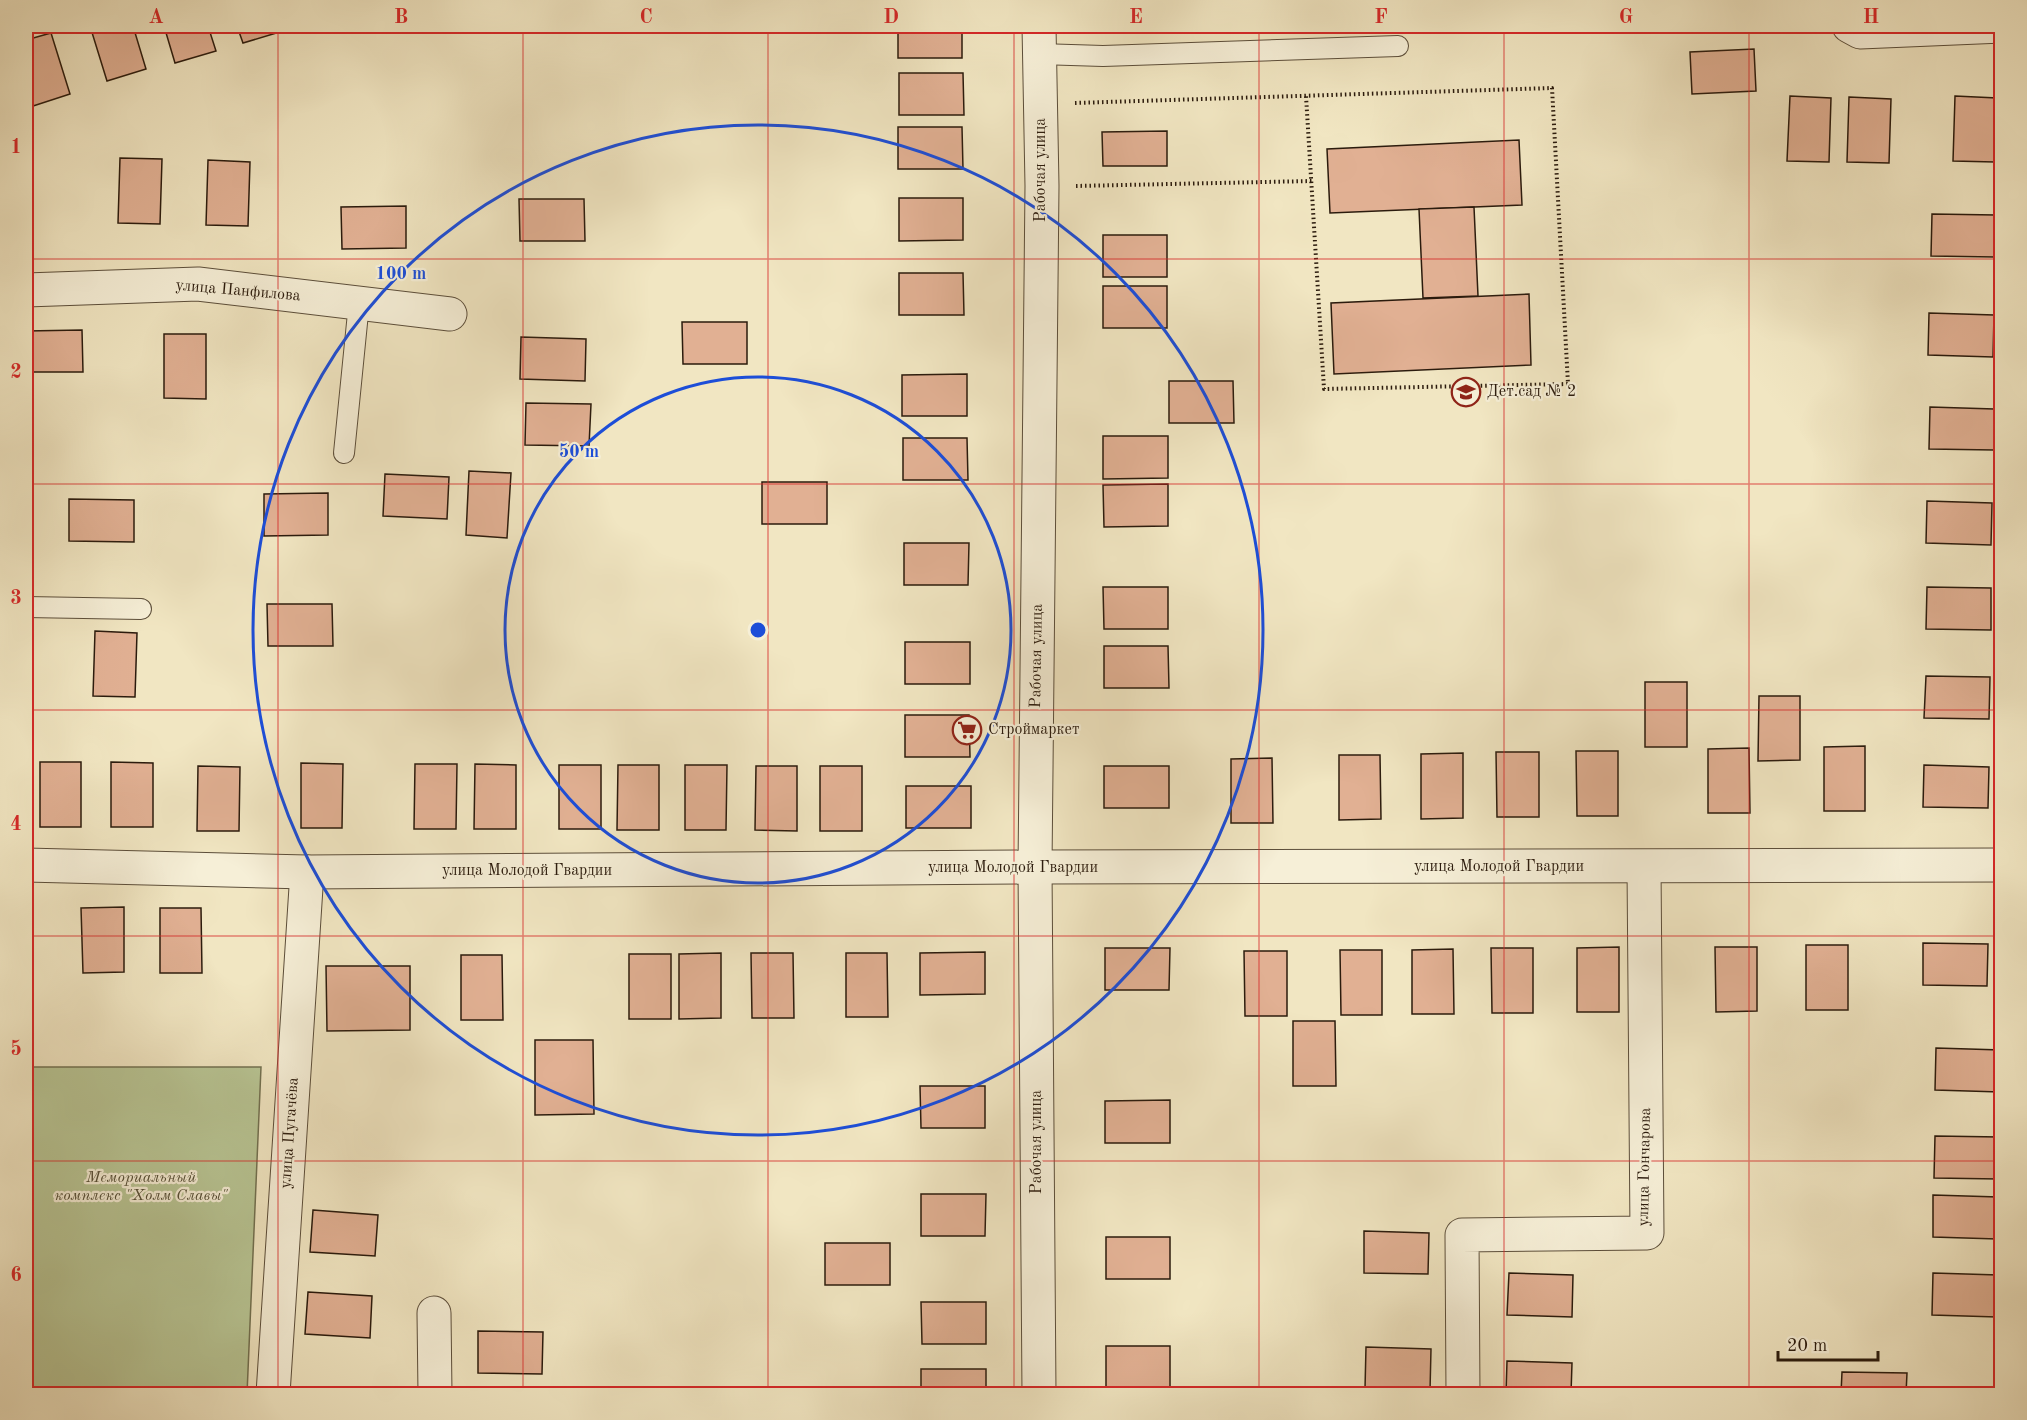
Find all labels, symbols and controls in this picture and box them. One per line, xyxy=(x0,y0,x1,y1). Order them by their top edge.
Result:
text: A xyxy=(148,8,164,28)
text: B xyxy=(394,8,408,28)
text: C xyxy=(639,8,653,28)
text: D xyxy=(883,8,899,28)
text: E xyxy=(1129,8,1143,28)
text: F xyxy=(1374,8,1388,28)
text: G xyxy=(1619,8,1633,28)
text: H xyxy=(1863,8,1879,28)
street label: Рабочая улица xyxy=(1033,118,1049,222)
text: 1 xyxy=(10,138,22,158)
text: 100 m xyxy=(376,265,426,283)
street label: улица Панфилова xyxy=(175,278,301,304)
text: 2 xyxy=(10,363,22,383)
school or university icon: Дет.сад № 2 xyxy=(1450,376,1482,408)
place label: Дет.сад № 2 xyxy=(1487,384,1576,400)
text: 50 m xyxy=(559,443,599,461)
text: 3 xyxy=(10,589,22,609)
street label: Рабочая улица xyxy=(1028,604,1046,708)
centre of rings xyxy=(748,620,768,640)
supermarket icon: Строймаркет xyxy=(951,714,983,746)
place label: Строймаркет xyxy=(988,722,1079,738)
text: 4 xyxy=(10,815,22,835)
street label: улица Молодой Гвардии xyxy=(1414,859,1584,875)
street label: улица Молодой Гвардии xyxy=(928,860,1098,876)
street label: улица Молодой Гвардии xyxy=(442,863,612,879)
text: 5 xyxy=(10,1039,22,1060)
street label: улица Пугачёва xyxy=(278,1077,302,1189)
street label: Рабочая улица xyxy=(1029,1090,1045,1194)
street label: улица Гончарова xyxy=(1636,1107,1654,1227)
park label: Мемориальный комплекс "Холм Славы" xyxy=(54,1170,228,1204)
text: 6 xyxy=(10,1266,22,1286)
scale bar xyxy=(1778,1324,1878,1362)
text: 20 m xyxy=(1787,1337,1827,1355)

